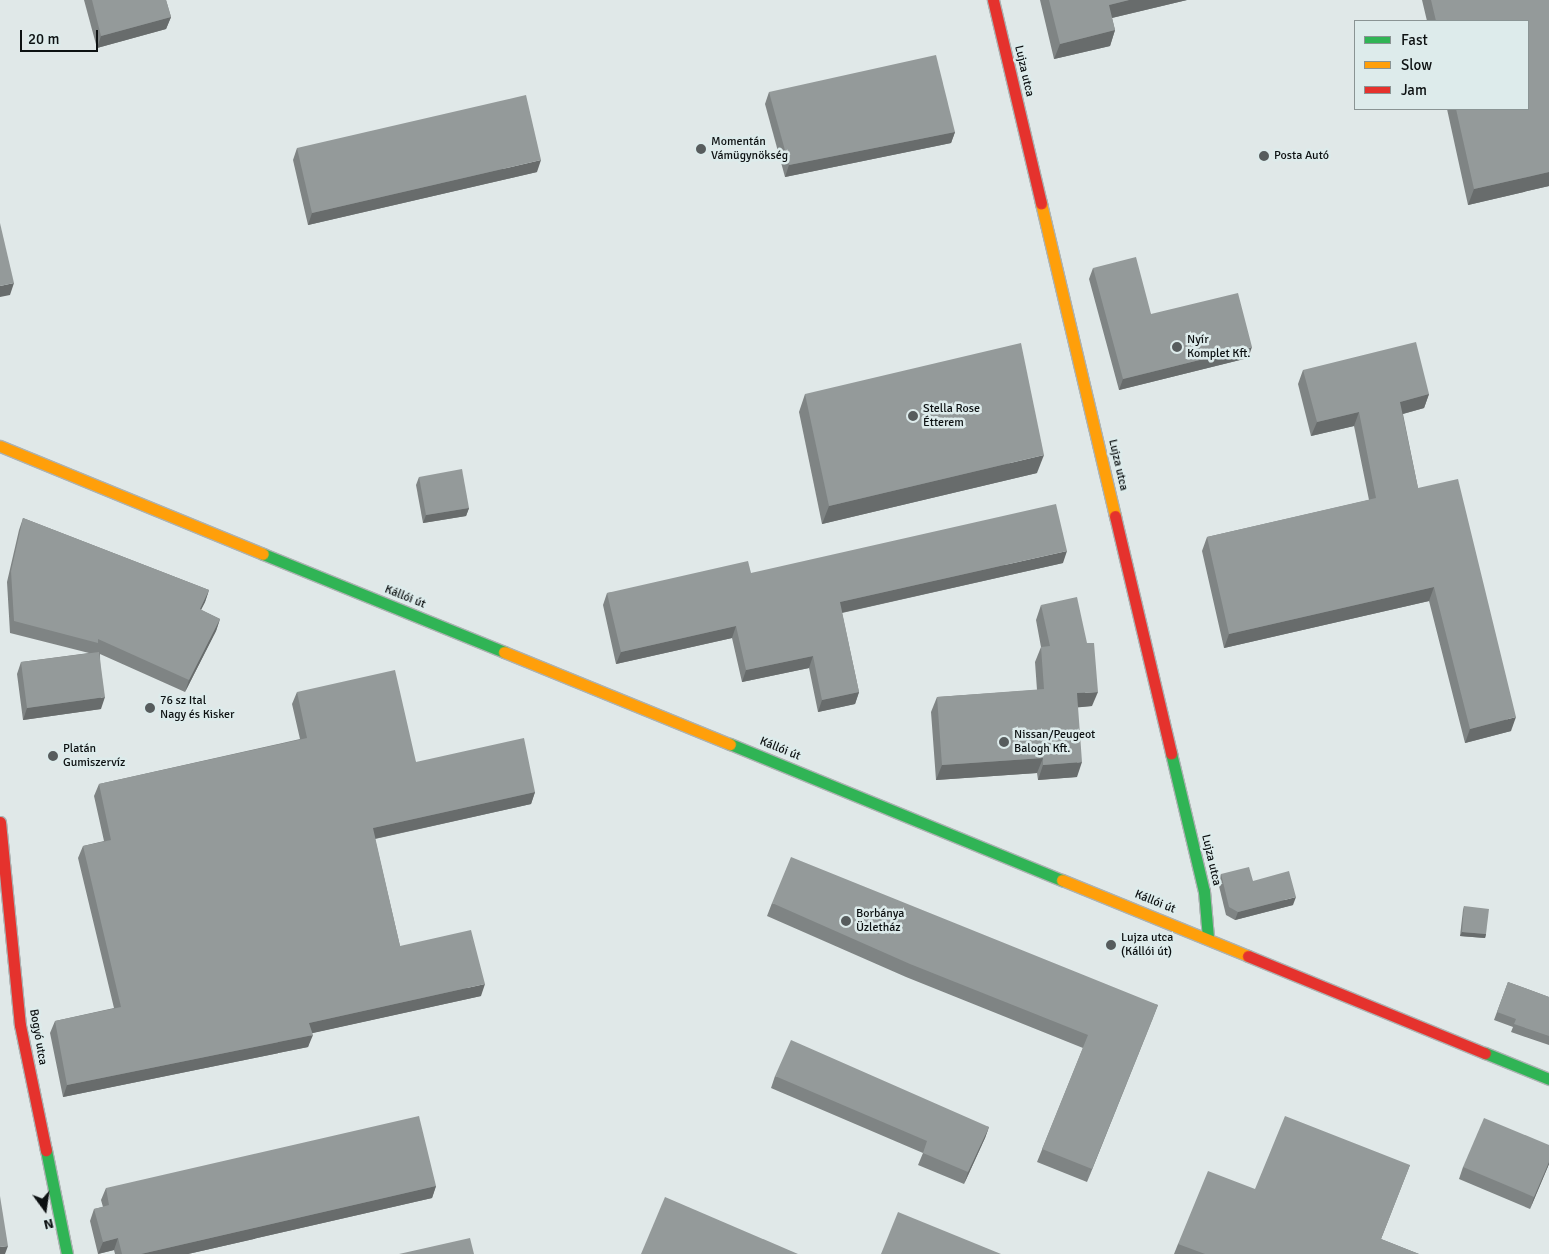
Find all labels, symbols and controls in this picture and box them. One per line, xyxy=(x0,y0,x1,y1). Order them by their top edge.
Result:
scale bar xyxy=(22,20,100,52)
legend xyxy=(1354,20,1529,110)
text: 20 m xyxy=(28,30,59,48)
text: Fast xyxy=(1401,31,1428,49)
street label: Lujza utca xyxy=(1011,44,1037,98)
text: Slow xyxy=(1401,56,1432,74)
text: Jam xyxy=(1401,81,1427,99)
place label: Momentán Vámügynökség xyxy=(711,135,788,163)
marker: Momentán Vámügynökség xyxy=(695,143,707,155)
place label: Posta Autó xyxy=(1274,149,1329,163)
marker: Posta Autó xyxy=(1258,150,1270,162)
place label: Nyír Komplet Kft. xyxy=(1187,333,1250,361)
marker: Nyír Komplet Kft. xyxy=(1171,341,1183,353)
place label: Stella Rose Étterem xyxy=(923,402,980,430)
marker: Stella Rose Étterem xyxy=(907,410,919,422)
street label: Lujza utca xyxy=(1105,438,1131,492)
street label: Kállói út xyxy=(382,582,428,612)
place label: 76 sz Ital Nagy és Kisker xyxy=(160,694,235,722)
marker: 76 sz Ital Nagy és Kisker xyxy=(144,702,156,714)
place label: Nissan/Peugeot Balogh Kft. xyxy=(1014,728,1095,756)
street label: Kállói út xyxy=(757,734,803,764)
marker: Nissan/Peugeot Balogh Kft. xyxy=(998,736,1010,748)
place label: Platán Gumiszervíz xyxy=(63,742,125,770)
marker: Platán Gumiszervíz xyxy=(47,750,59,762)
street label: Lujza utca xyxy=(1198,833,1224,887)
street label: Kállói út xyxy=(1132,887,1178,917)
place label: Borbánya Üzletház xyxy=(856,907,904,935)
marker: Borbánya Üzletház xyxy=(840,915,852,927)
place label: Lujza utca (Kállói út) xyxy=(1121,931,1173,959)
marker: Lujza utca (Kállói út) xyxy=(1105,939,1117,951)
street label: Bogyó utca xyxy=(26,1008,50,1066)
north arrow xyxy=(20,1184,70,1234)
text: N xyxy=(42,1215,56,1233)

